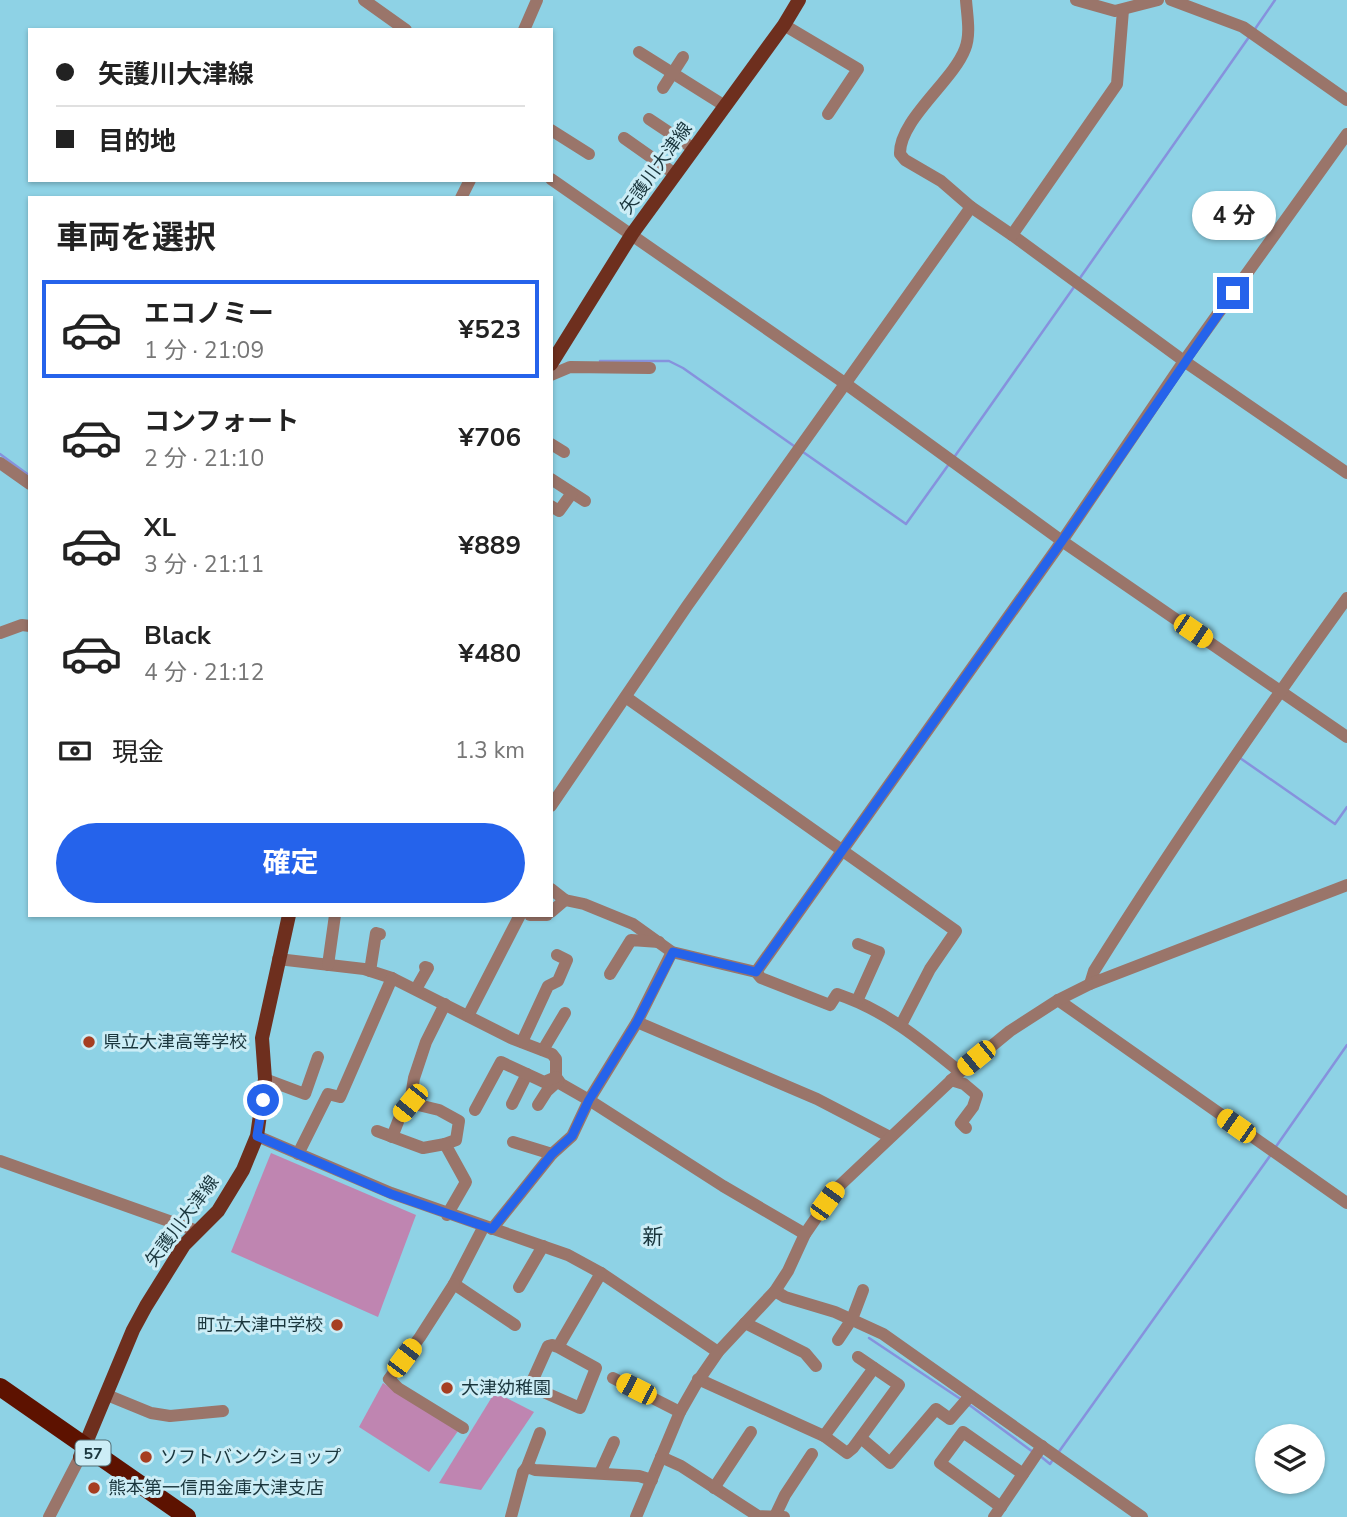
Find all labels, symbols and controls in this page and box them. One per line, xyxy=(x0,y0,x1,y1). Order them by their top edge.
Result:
text: 矢護川大津線 xyxy=(98,57,254,92)
street label: 矢護川大津線 xyxy=(615,117,697,219)
text: 目的地 xyxy=(98,124,176,159)
callout: 4 分 xyxy=(1191,191,1275,240)
text: 4 分 xyxy=(1212,200,1256,231)
text: 車両を選択 xyxy=(56,216,216,259)
route end xyxy=(1217,277,1249,309)
text: エコノミー xyxy=(144,296,274,331)
icon: car xyxy=(60,298,123,361)
text: ¥523 xyxy=(459,312,521,347)
text: 1 分 · 21:09 xyxy=(144,335,264,366)
text: コンフォート xyxy=(144,404,299,439)
icon: car xyxy=(60,406,123,469)
text: ¥706 xyxy=(459,420,521,455)
text: 2 分 · 21:10 xyxy=(144,443,264,474)
text: XL xyxy=(144,510,176,545)
icon: car xyxy=(60,514,123,577)
text: ¥889 xyxy=(459,528,521,563)
text: 3 分 · 21:11 xyxy=(144,549,264,580)
car xyxy=(1170,611,1217,651)
text: Black xyxy=(144,618,211,653)
icon: car xyxy=(60,622,123,685)
text: ¥480 xyxy=(459,636,521,671)
text: 4 分 · 21:12 xyxy=(144,657,264,688)
icon: cash xyxy=(56,732,94,770)
text: 現金 xyxy=(112,735,164,770)
text: 1.3 km xyxy=(455,735,525,766)
button: 確定 xyxy=(56,823,525,903)
place label: 県立大津高等学校 xyxy=(103,1030,247,1054)
marker: 県立大津高等学校 xyxy=(81,1034,97,1050)
car xyxy=(954,1037,999,1079)
car xyxy=(389,1080,432,1126)
route start xyxy=(247,1084,279,1116)
car xyxy=(1213,1105,1260,1147)
street label: 矢護川大津線 xyxy=(140,1171,224,1271)
car xyxy=(807,1178,848,1224)
district label: 新 xyxy=(643,1223,664,1251)
place label: 町立大津中学校 xyxy=(197,1313,323,1337)
marker: 町立大津中学校 xyxy=(329,1317,345,1333)
car xyxy=(383,1335,426,1381)
car xyxy=(613,1370,660,1408)
place label: 大津幼稚園 xyxy=(461,1376,551,1400)
marker: 大津幼稚園 xyxy=(439,1380,455,1396)
map controls xyxy=(1255,1424,1325,1494)
button: layers xyxy=(1255,1424,1325,1494)
road number: 57 xyxy=(76,1441,110,1466)
place label: ソフトバンクショップ xyxy=(160,1445,341,1469)
marker: ソフトバンクショップ xyxy=(138,1449,154,1465)
place label: 熊本第一信用金庫大津支店 xyxy=(108,1476,324,1500)
marker: 熊本第一信用金庫大津支店 xyxy=(86,1480,102,1496)

